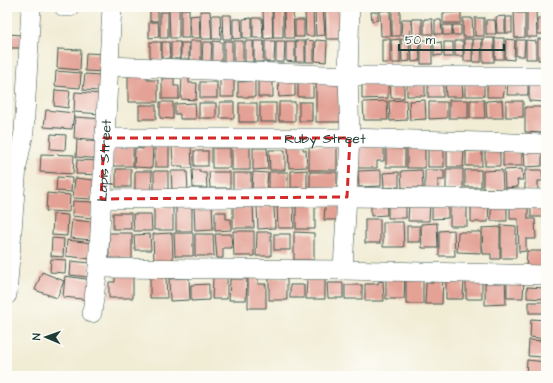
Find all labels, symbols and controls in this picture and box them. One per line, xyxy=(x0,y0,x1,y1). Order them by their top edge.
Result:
scale bar xyxy=(399,26,504,52)
text: 50 m xyxy=(405,32,436,49)
street label: Lapis Street xyxy=(93,118,117,202)
street label: Ruby Street xyxy=(284,129,366,149)
north arrow xyxy=(26,317,66,357)
text: N xyxy=(29,333,44,340)

